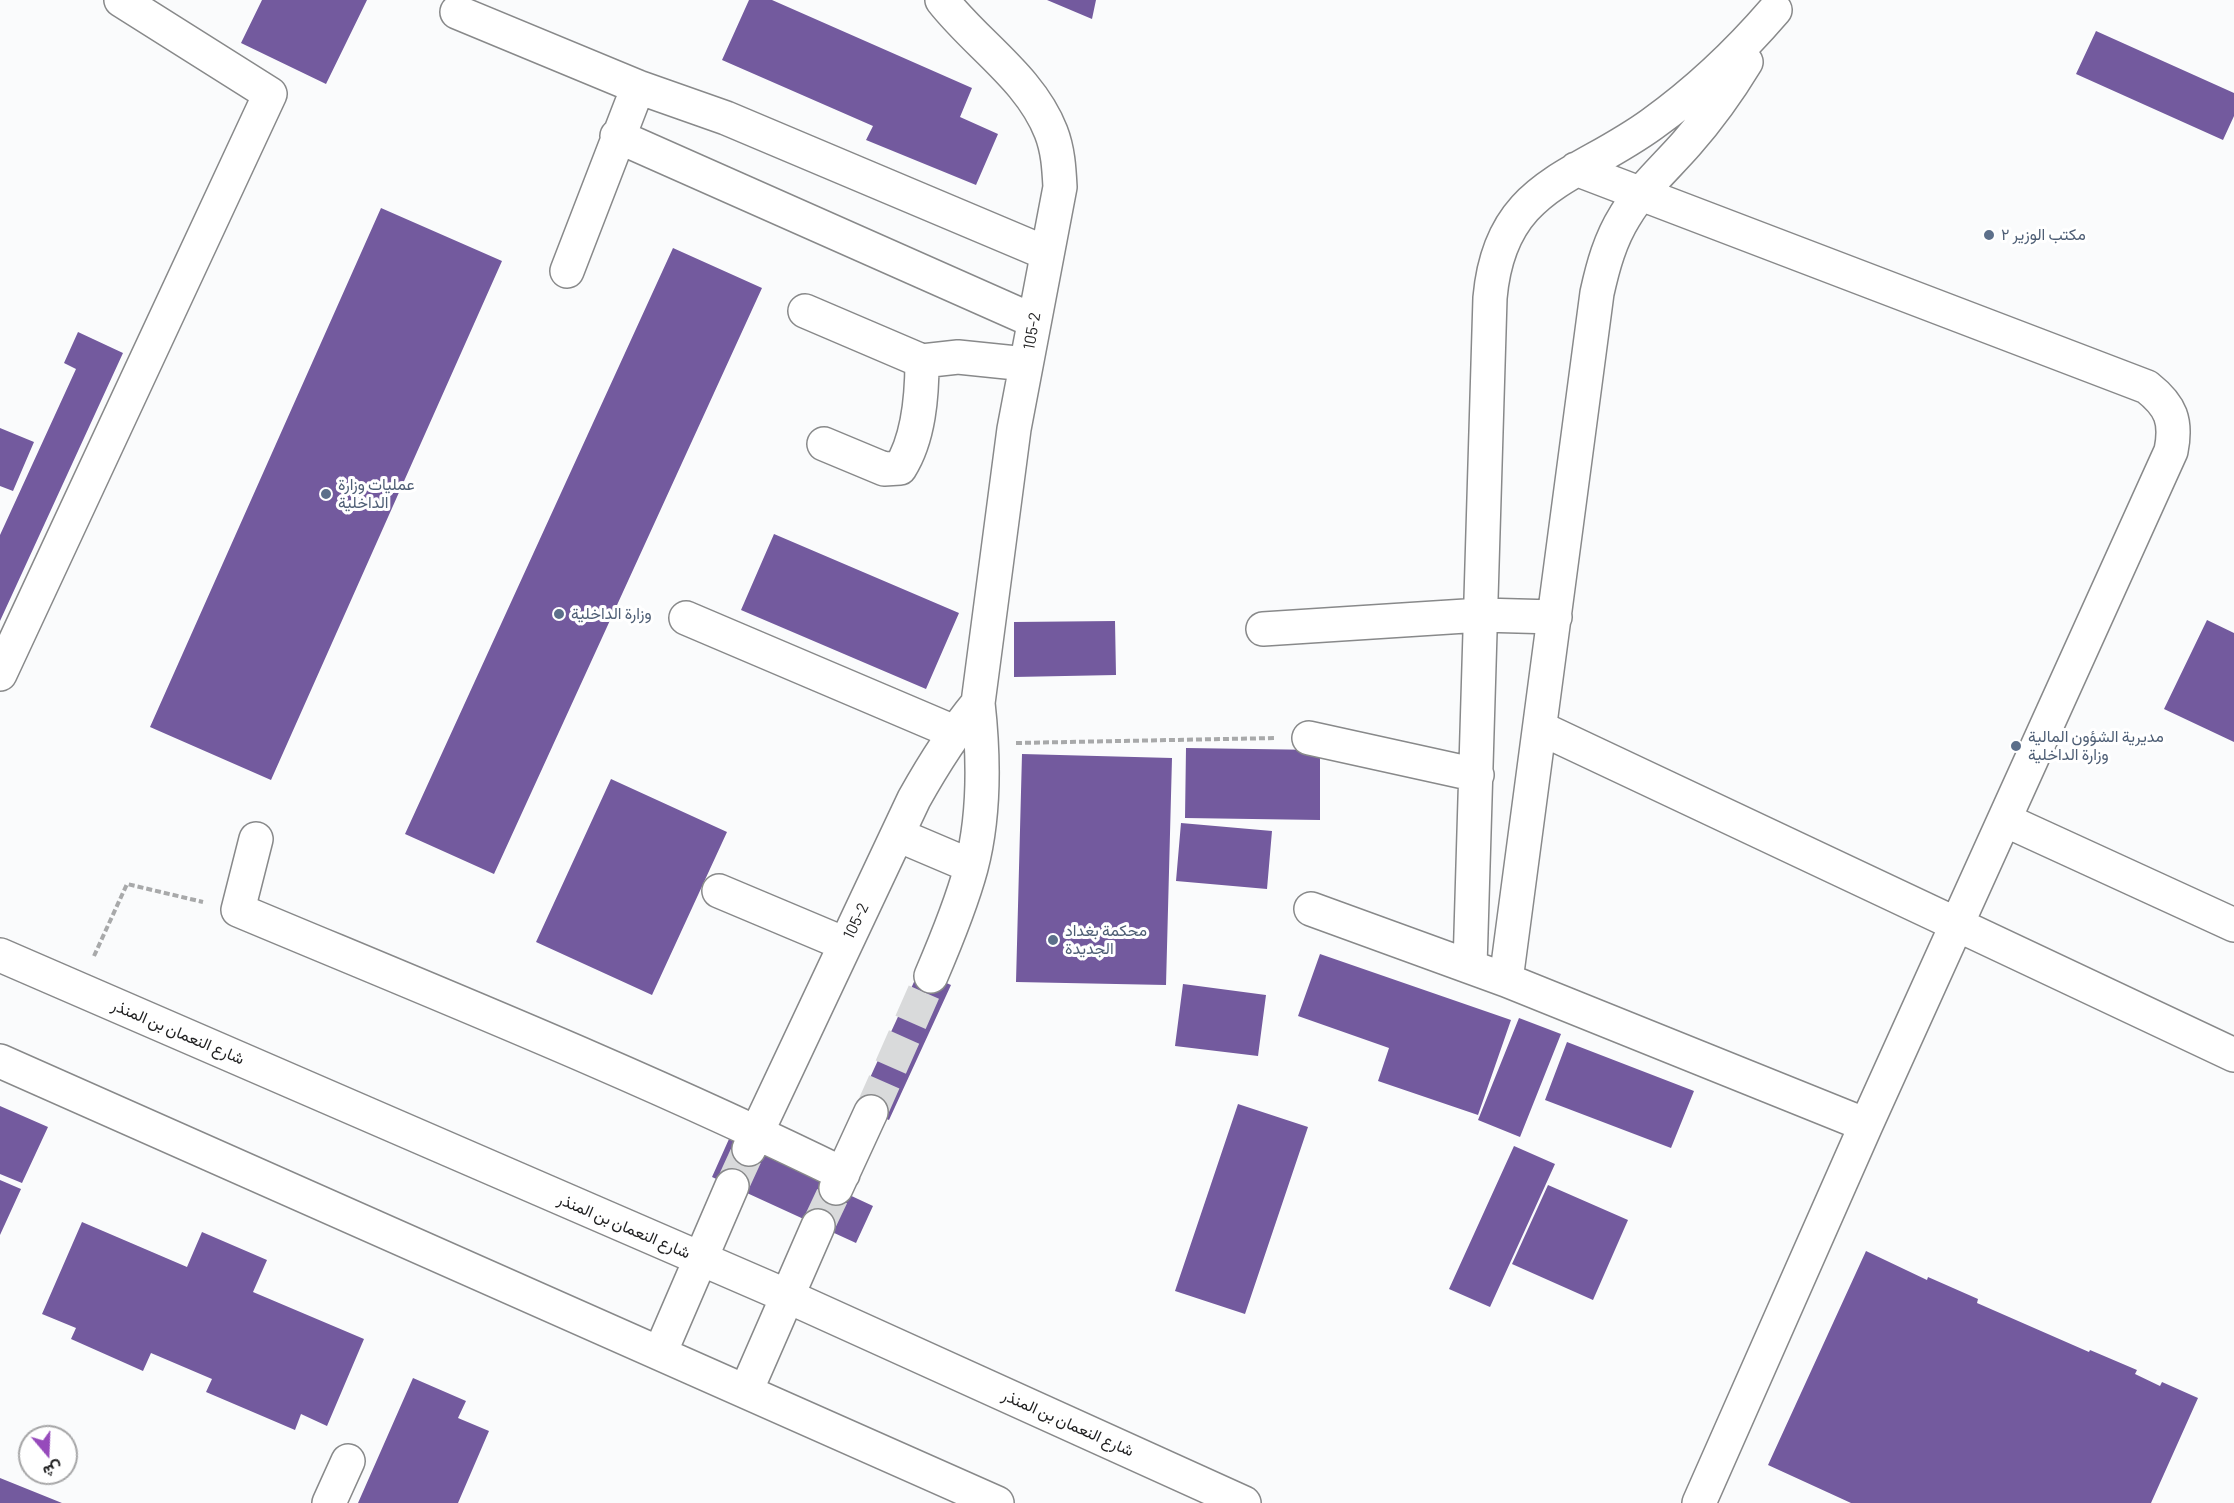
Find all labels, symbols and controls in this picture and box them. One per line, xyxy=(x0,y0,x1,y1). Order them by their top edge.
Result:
place label: مكتب الوزير ٢ xyxy=(2001,225,2086,245)
marker: مكتب الوزير ٢ xyxy=(1982,228,1996,242)
street label: 105-2 xyxy=(1019,311,1045,351)
place label: عمليات وزارة الداخلية xyxy=(338,475,415,513)
marker: عمليات وزارة الداخلية xyxy=(319,487,333,501)
place label: وزارة الداخلية xyxy=(571,604,652,624)
marker: وزارة الداخلية xyxy=(552,607,566,621)
place label: مديرية الشؤون المالية وزارة الداخلية xyxy=(2028,727,2164,765)
marker: مديرية الشؤون المالية وزارة الداخلية xyxy=(2009,739,2023,753)
street label: 105-2 xyxy=(839,900,873,942)
place label: محكمة بغداد الجديدة xyxy=(1065,921,1147,959)
marker: محكمة بغداد الجديدة xyxy=(1046,933,1060,947)
street label: شارع النعمان بن المنذر xyxy=(109,995,247,1069)
street label: شارع النعمان بن المنذر xyxy=(555,1189,693,1263)
street label: شارع النعمان بن المنذر xyxy=(999,1385,1137,1461)
north arrow xyxy=(18,1425,78,1485)
text: ش xyxy=(41,1458,66,1483)

